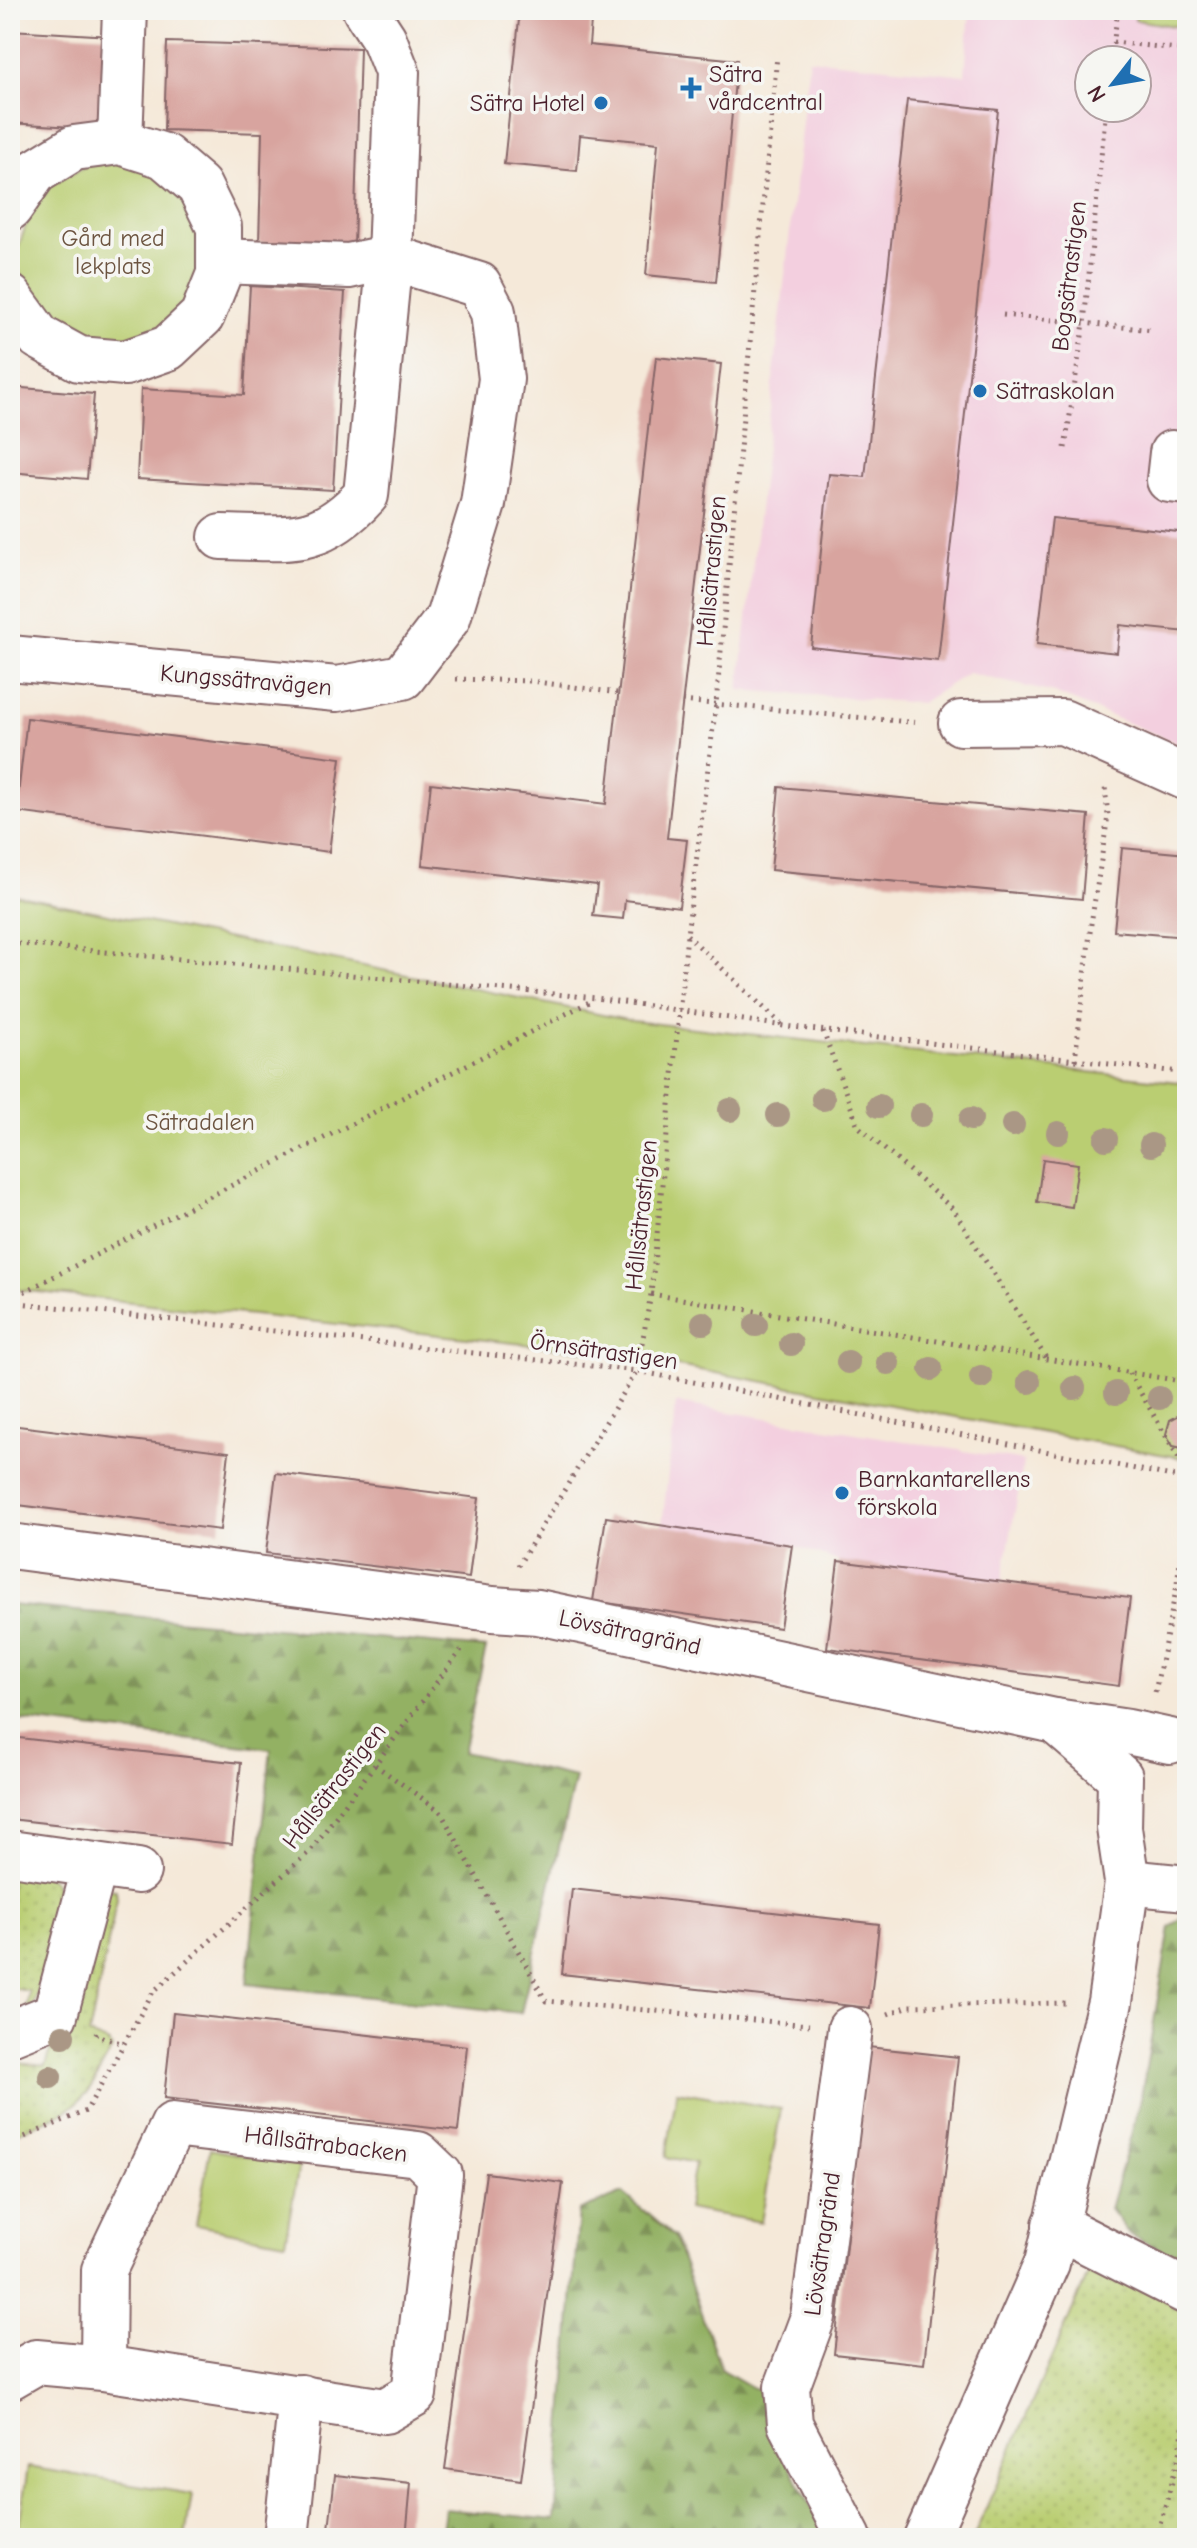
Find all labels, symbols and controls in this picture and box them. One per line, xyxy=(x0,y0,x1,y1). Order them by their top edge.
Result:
north arrow xyxy=(1073,44,1153,124)
place label: Sätra vårdcentral xyxy=(708,60,823,116)
marker: Sätra vårdcentral xyxy=(680,77,702,99)
text: N xyxy=(1082,81,1112,107)
place label: Sätra Hotel xyxy=(470,89,585,117)
marker: Sätra Hotel xyxy=(592,94,610,112)
street label: Bogsätrastigen xyxy=(1046,199,1092,353)
park label: Gård med lekplats xyxy=(61,224,165,280)
place label: Sätraskolan xyxy=(996,377,1115,405)
marker: Sätraskolan xyxy=(971,382,989,400)
street label: Hållsätrastigen xyxy=(690,494,732,648)
street label: Kungssätravägen xyxy=(159,659,333,701)
park label: Sätradalen xyxy=(145,1108,255,1136)
street label: Hållsätrastigen xyxy=(619,1138,663,1292)
street label: Örnsätrastigen xyxy=(528,1327,680,1375)
place label: Barnkantarellens förskola xyxy=(857,1465,1030,1521)
marker: Barnkantarellens förskola xyxy=(833,1484,851,1502)
street label: Lövsätragränd xyxy=(556,1603,704,1661)
street label: Hållsätrastigen xyxy=(276,1718,392,1854)
street label: Hållsätrabacken xyxy=(243,2120,409,2168)
street label: Lövsätragränd xyxy=(798,2170,846,2318)

